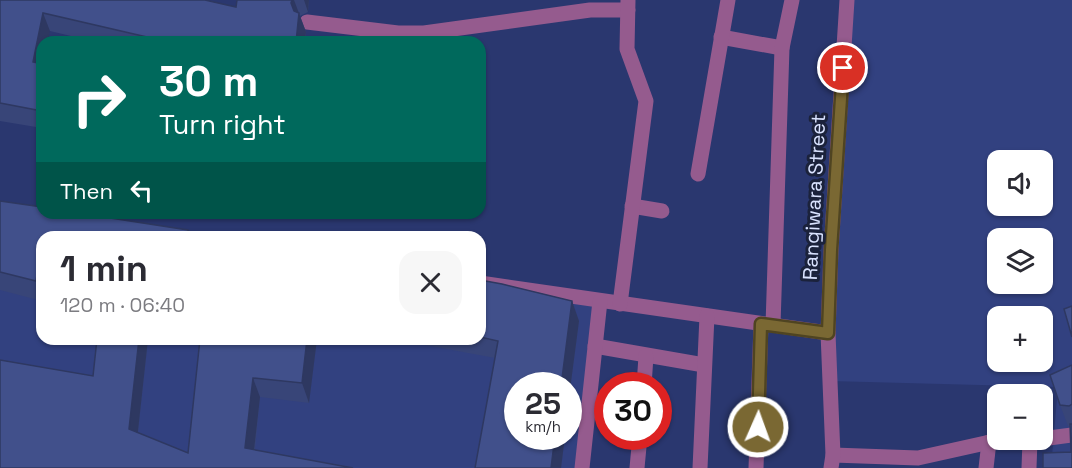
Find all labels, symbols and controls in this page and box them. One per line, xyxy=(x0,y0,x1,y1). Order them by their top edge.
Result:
pin xyxy=(817,42,868,93)
icon: arrive xyxy=(826,51,859,84)
text: 30 m xyxy=(159,55,258,108)
icon: right xyxy=(60,60,138,138)
text: Turn right xyxy=(159,107,286,142)
street label: Rangiwara Street xyxy=(797,113,831,281)
map controls xyxy=(987,150,1053,450)
button: sound xyxy=(987,150,1053,216)
icon: left xyxy=(125,174,158,207)
text: Then xyxy=(60,177,113,205)
button: layers xyxy=(987,228,1053,294)
text: 1 min xyxy=(60,246,148,292)
button: close xyxy=(399,251,462,314)
text: 120 m · 06:40 xyxy=(60,292,185,318)
button: + xyxy=(987,306,1053,372)
speed limit sign: 30 xyxy=(594,372,672,450)
text: 25 xyxy=(525,384,561,423)
button: − xyxy=(987,384,1053,450)
position arrow xyxy=(726,395,790,459)
text: km/h xyxy=(525,417,561,436)

